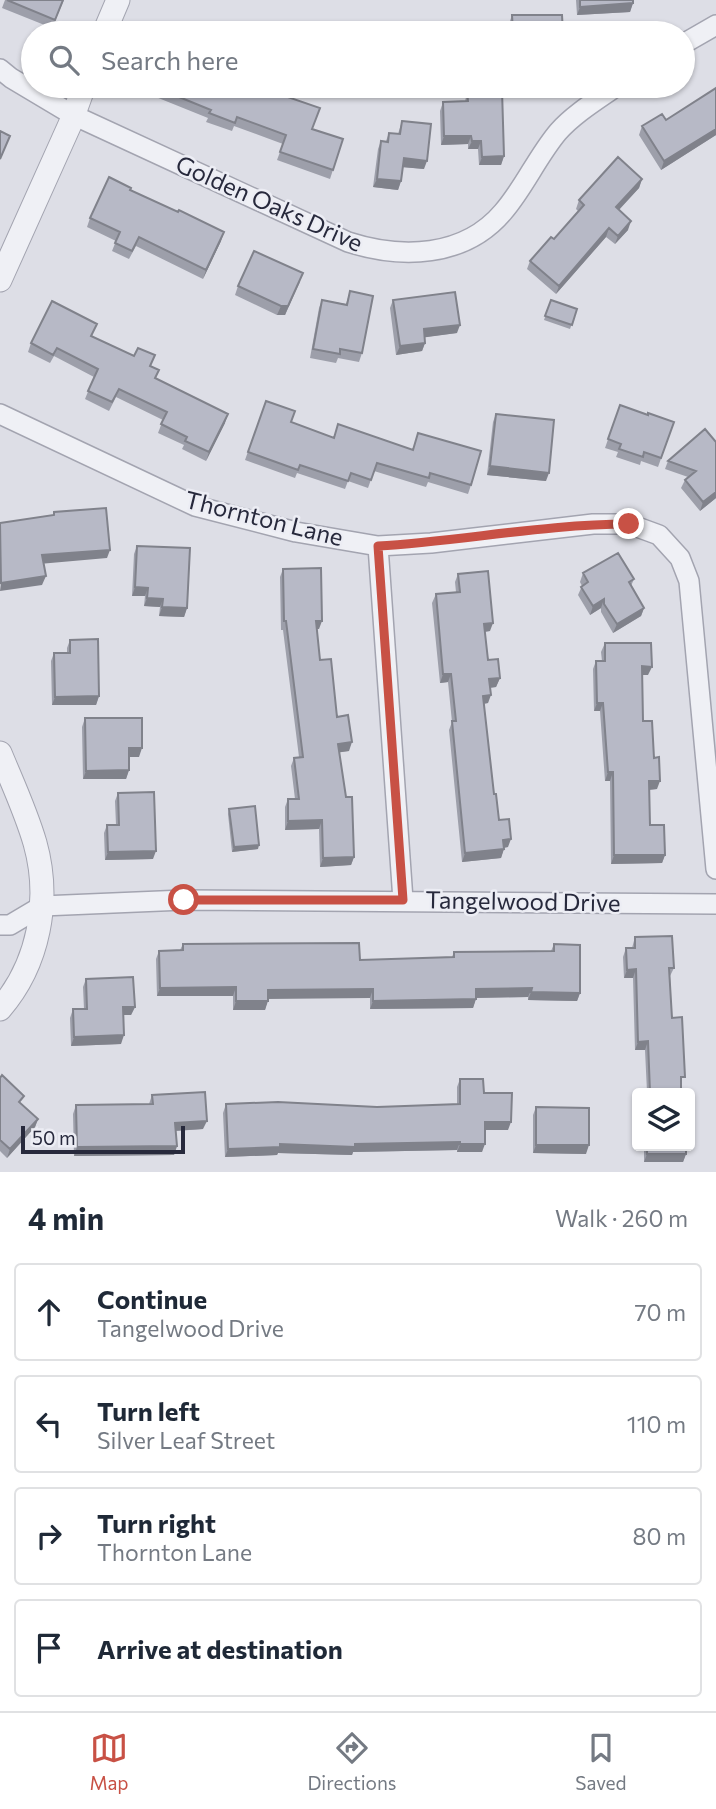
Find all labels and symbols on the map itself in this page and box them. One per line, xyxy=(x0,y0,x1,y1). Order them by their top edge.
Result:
street label: Golden Oaks Drive xyxy=(172,148,368,257)
street label: Thornton Lane xyxy=(182,484,346,551)
route end xyxy=(613,508,644,539)
route start xyxy=(168,884,199,915)
street label: Tangelwood Drive xyxy=(425,884,621,917)
scale bar xyxy=(21,1123,186,1155)

